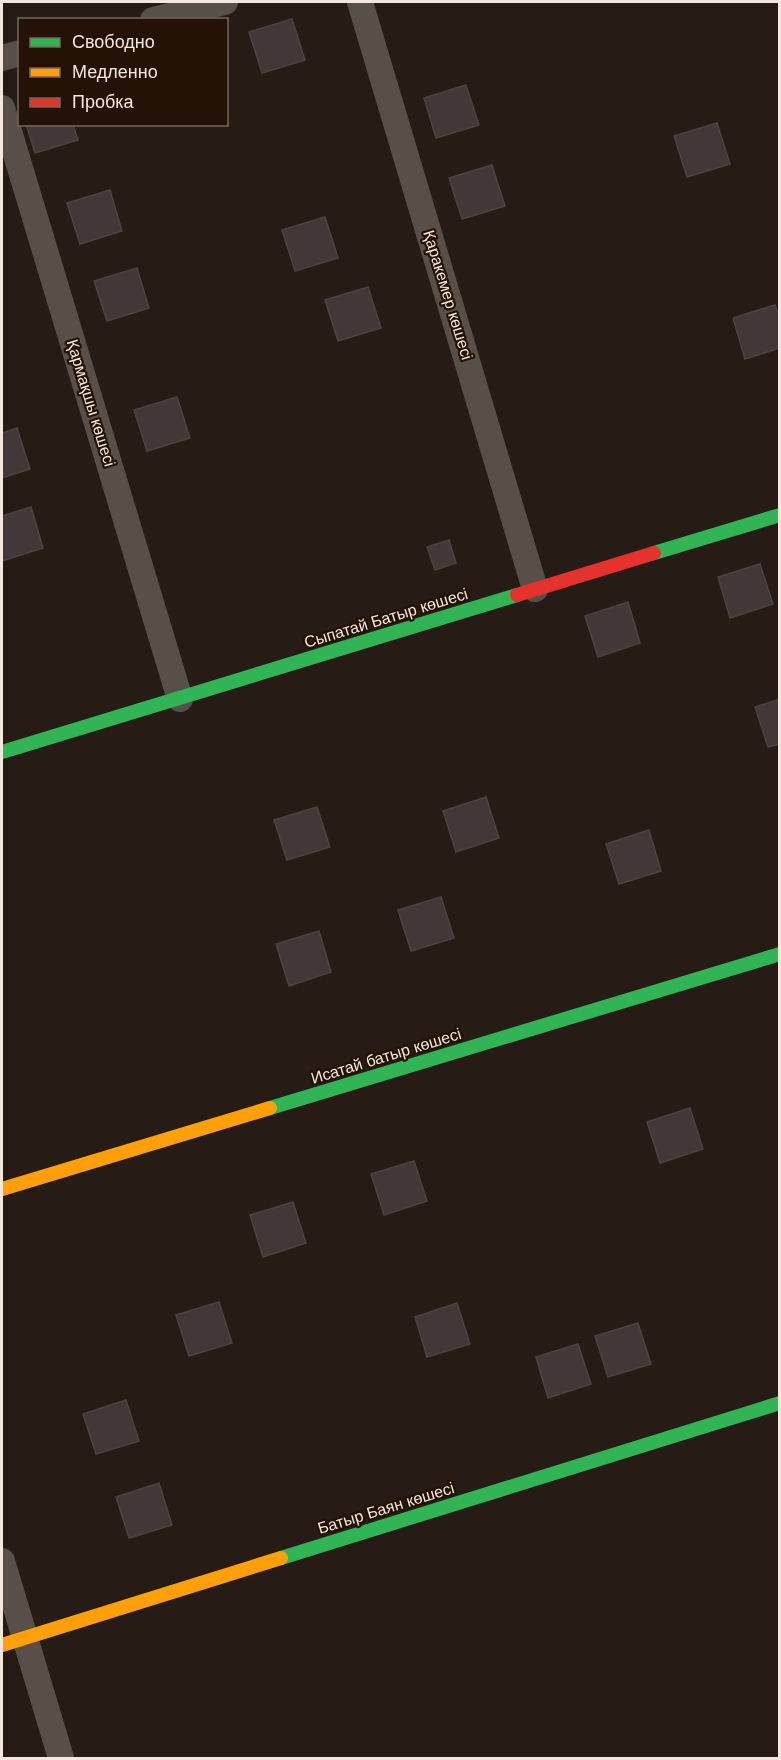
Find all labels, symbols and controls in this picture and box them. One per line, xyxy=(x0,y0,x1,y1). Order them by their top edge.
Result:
legend xyxy=(18,18,228,126)
text: Свободно xyxy=(72,32,155,52)
text: Медленно xyxy=(72,62,158,82)
text: Пробка xyxy=(72,92,135,112)
street label: Қаракемер көшесі xyxy=(420,228,476,362)
street label: Қармақшы көшесі xyxy=(64,337,118,469)
street label: Сыпатай Батыр көшесі xyxy=(302,585,470,651)
street label: Исатай батыр көшесі xyxy=(309,1025,463,1087)
street label: Батыр Баян көшесі xyxy=(316,1479,456,1537)

